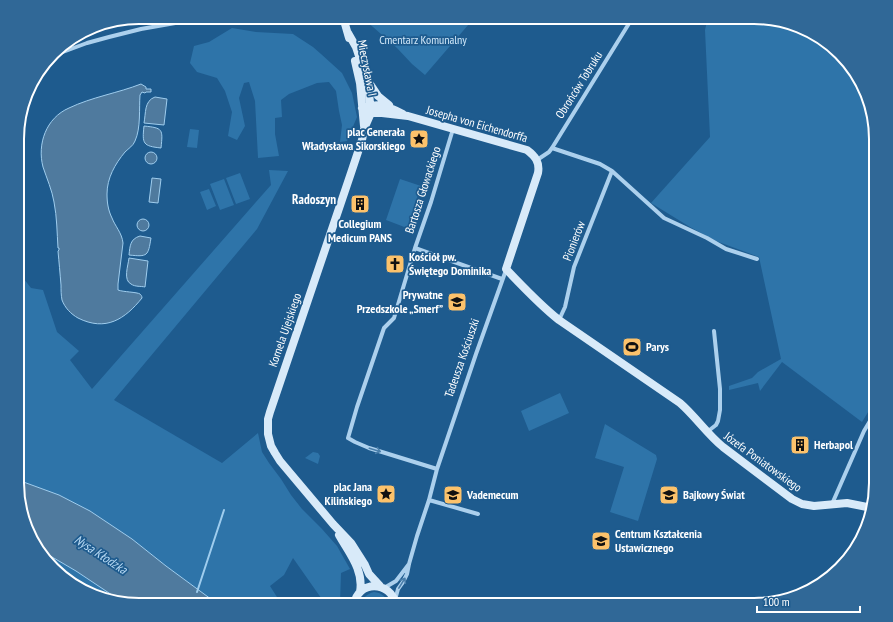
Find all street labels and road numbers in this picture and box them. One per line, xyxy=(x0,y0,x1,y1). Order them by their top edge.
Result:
street label: Mieczysława I xyxy=(355,39,380,97)
street label: Obrońców Tobruku xyxy=(552,48,605,121)
street label: Josepha von Eichendorffa xyxy=(424,102,530,145)
street label: Bartosza Głowackiego xyxy=(401,144,444,235)
street label: Pionierów xyxy=(559,218,588,263)
street label: Kornela Ujejskiego xyxy=(265,291,304,369)
street label: Tadeusza Kościuszki xyxy=(441,316,482,399)
street label: Józefa Poniatowskiego xyxy=(721,428,805,495)

